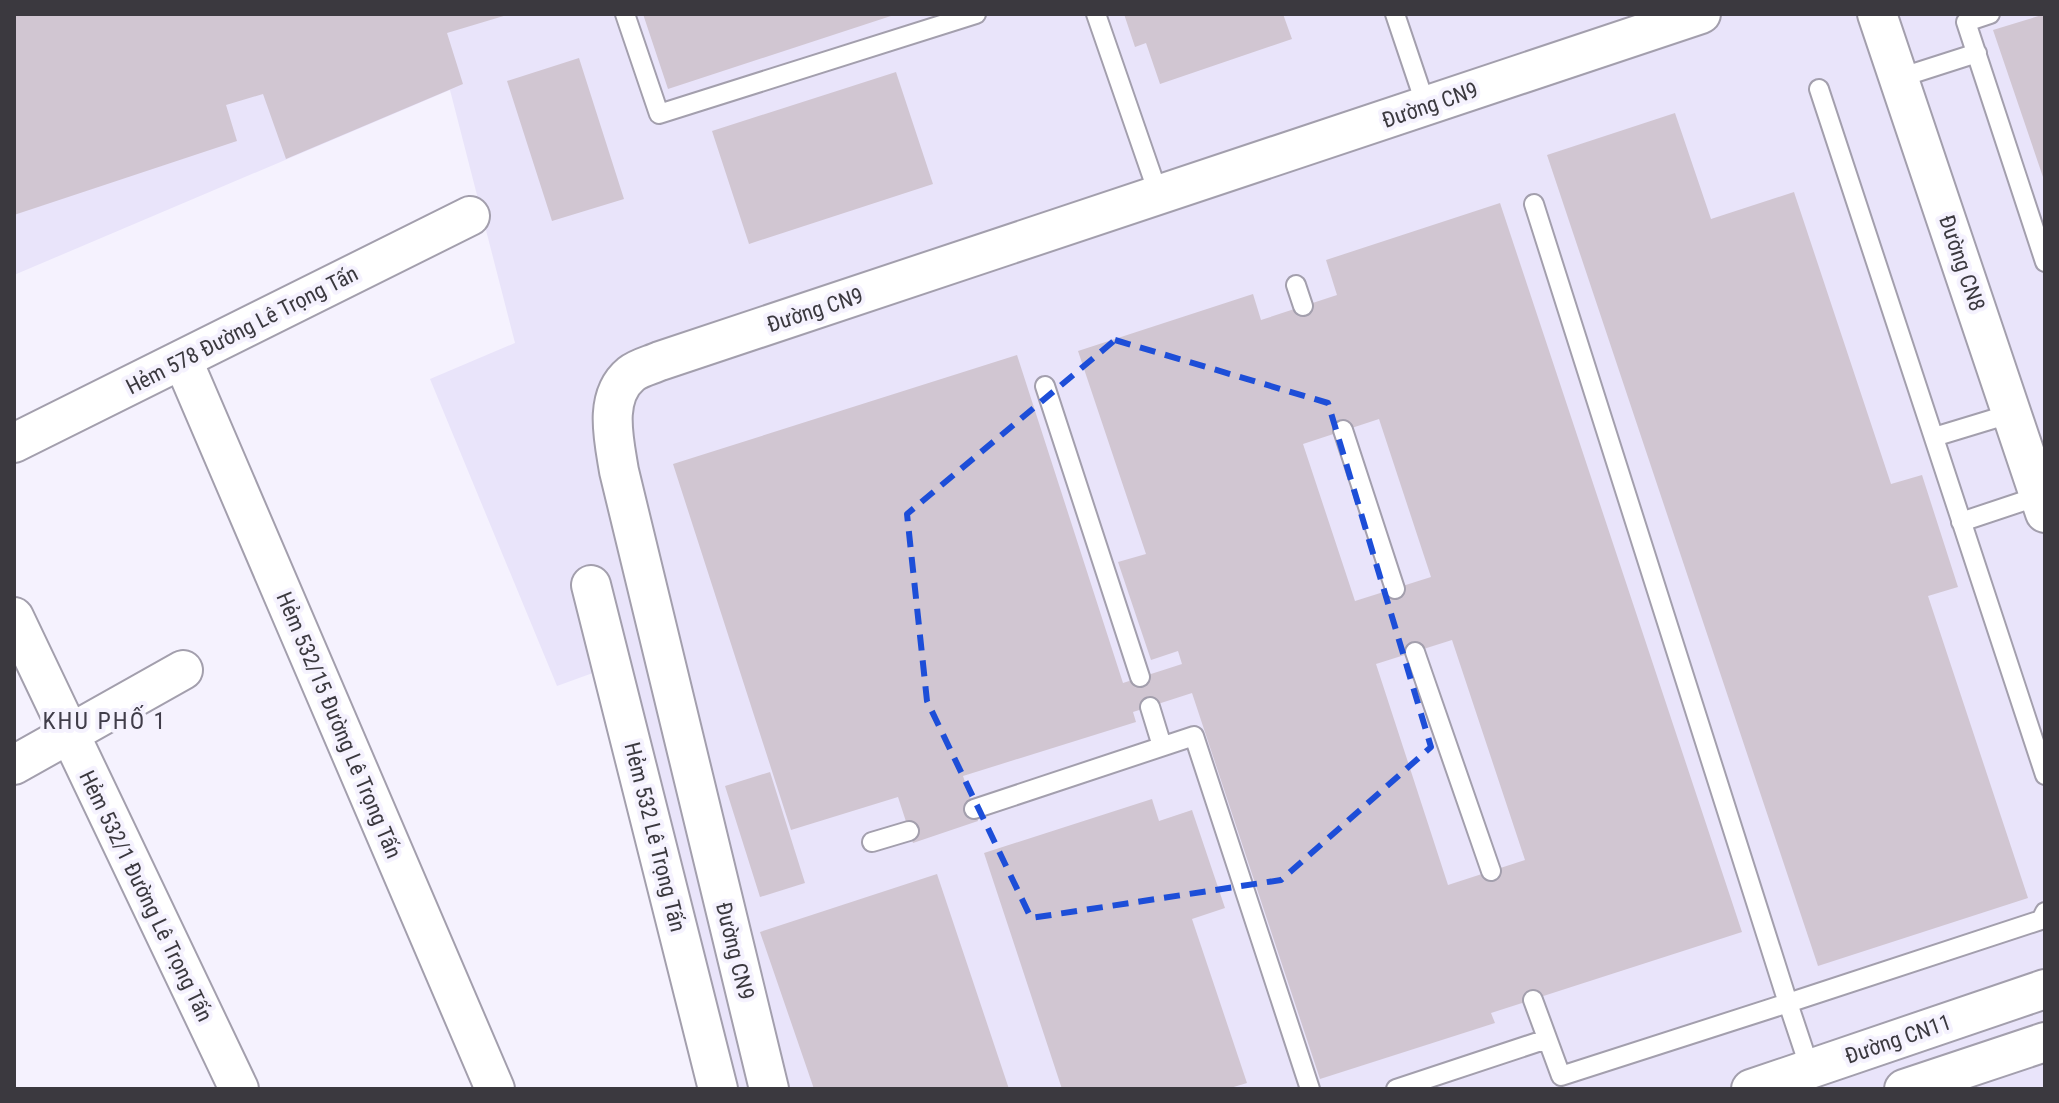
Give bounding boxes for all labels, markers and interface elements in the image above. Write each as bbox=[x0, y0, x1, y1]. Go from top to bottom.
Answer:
street label: Đường CN9 bbox=[1379, 77, 1481, 133]
street label: Đường CN8 bbox=[1934, 212, 1990, 314]
street label: Hẻm 578 Đường Lê Trọng Tấn bbox=[122, 261, 362, 399]
street label: Đường CN9 bbox=[764, 283, 866, 337]
street label: Hẻm 532/15 Đường Lê Trọng Tấn bbox=[271, 588, 407, 862]
district label: KHU PHỐ 1 bbox=[43, 705, 167, 735]
street label: Hẻm 532 Lê Trọng Tấn bbox=[619, 740, 691, 934]
street label: Hẻm 532/1 Đường Lê Trọng Tấn bbox=[74, 767, 218, 1025]
street label: Đường CN9 bbox=[711, 900, 759, 1002]
street label: Đường CN11 bbox=[1842, 1009, 1954, 1069]

